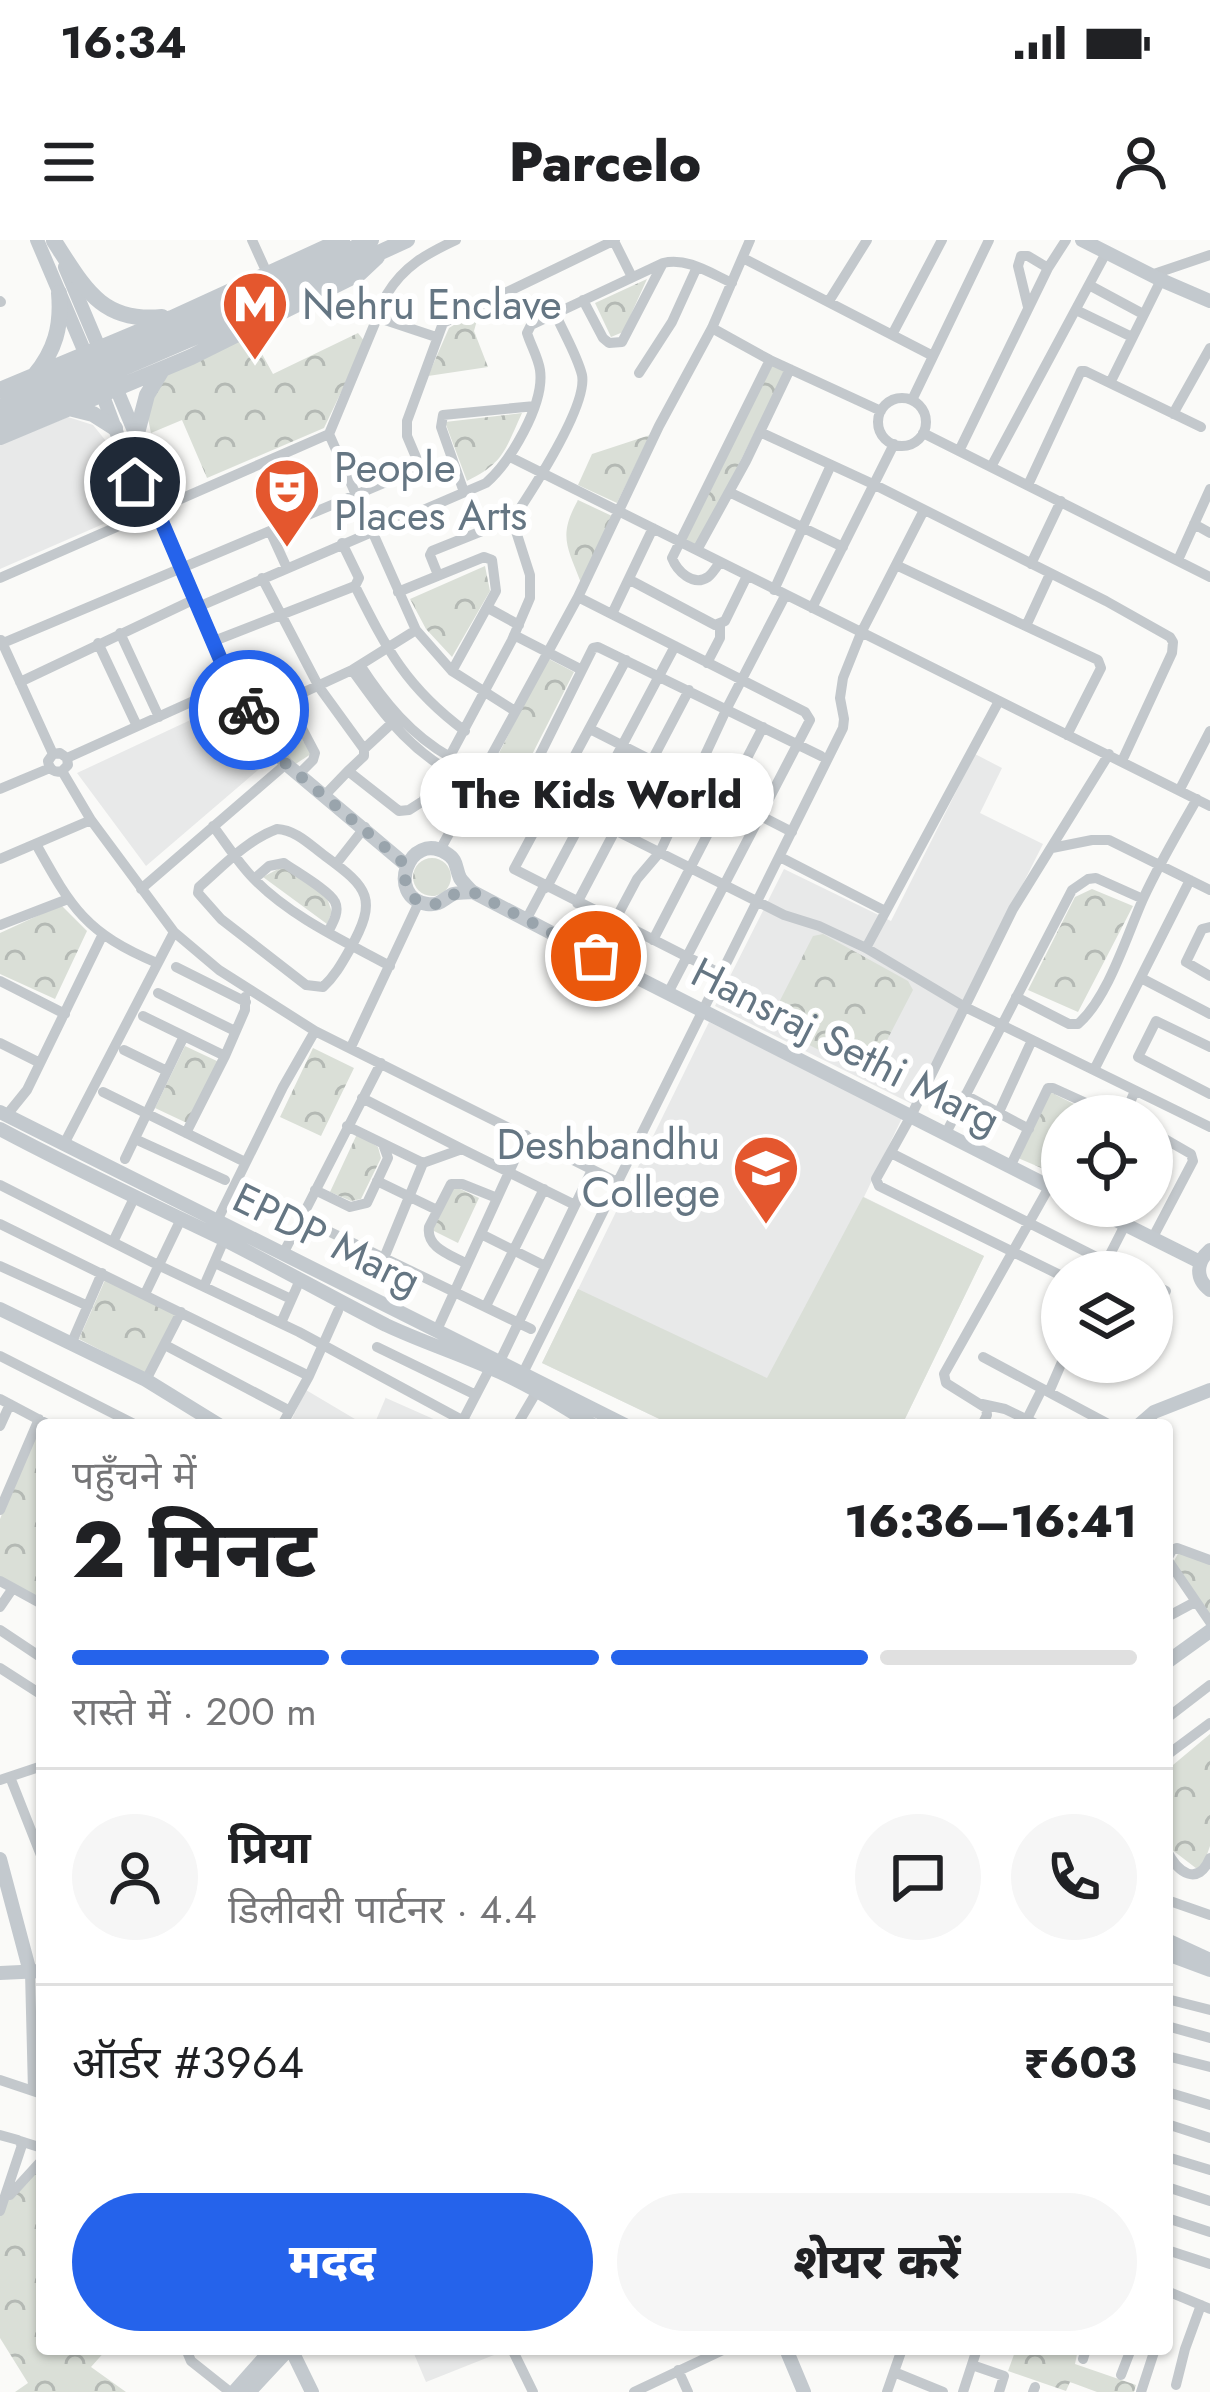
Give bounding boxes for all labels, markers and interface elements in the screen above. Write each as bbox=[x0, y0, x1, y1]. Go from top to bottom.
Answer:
text: 16:34 bbox=[60, 10, 187, 75]
text: Parcelo bbox=[509, 123, 701, 201]
icon: menu bbox=[36, 129, 102, 195]
icon: person bbox=[1108, 129, 1174, 195]
metro station icon: Nehru Enclave bbox=[220, 269, 290, 363]
place label: Nehru Enclave bbox=[302, 274, 562, 335]
pin bbox=[84, 431, 186, 533]
place label: People Places Arts bbox=[334, 437, 527, 546]
icon: home bbox=[102, 449, 168, 515]
theatre icon: People Places Arts bbox=[252, 456, 322, 550]
courier bbox=[189, 650, 309, 770]
icon: bike bbox=[216, 677, 282, 743]
callout: The Kids World bbox=[419, 752, 773, 836]
text: The Kids World bbox=[452, 766, 742, 823]
pin bbox=[545, 905, 647, 1007]
icon: bag bbox=[563, 923, 629, 989]
street label: Hansraj Sethi Marg bbox=[681, 942, 1011, 1150]
map controls bbox=[1041, 1095, 1173, 1383]
button: locate bbox=[1041, 1095, 1173, 1227]
place label: Deshbandhu College bbox=[497, 1114, 720, 1223]
school or university icon: Deshbandhu College bbox=[731, 1133, 801, 1227]
street label: EPDP Marg bbox=[223, 1167, 431, 1311]
button: layers bbox=[1041, 1251, 1173, 1383]
text: पहुँचने में bbox=[72, 1447, 196, 1504]
text: 16:36–16:41 bbox=[844, 1489, 1137, 1554]
text: 2 मिनट bbox=[72, 1494, 317, 1606]
text: रास्ते में · 200 m bbox=[72, 1683, 317, 1740]
button: person bbox=[72, 1814, 198, 1940]
button: chat bbox=[855, 1814, 981, 1940]
button: phone bbox=[1011, 1814, 1137, 1940]
text: प्रिया bbox=[228, 1815, 311, 1880]
text: डिलीवरी पार्टनर · 4.4 bbox=[228, 1881, 537, 1938]
text: ऑर्डर #3964 bbox=[72, 2030, 304, 2095]
text: ₹603 bbox=[1023, 2030, 1137, 2095]
button: मदद bbox=[72, 2193, 593, 2331]
button: शेयर करें bbox=[617, 2193, 1137, 2331]

